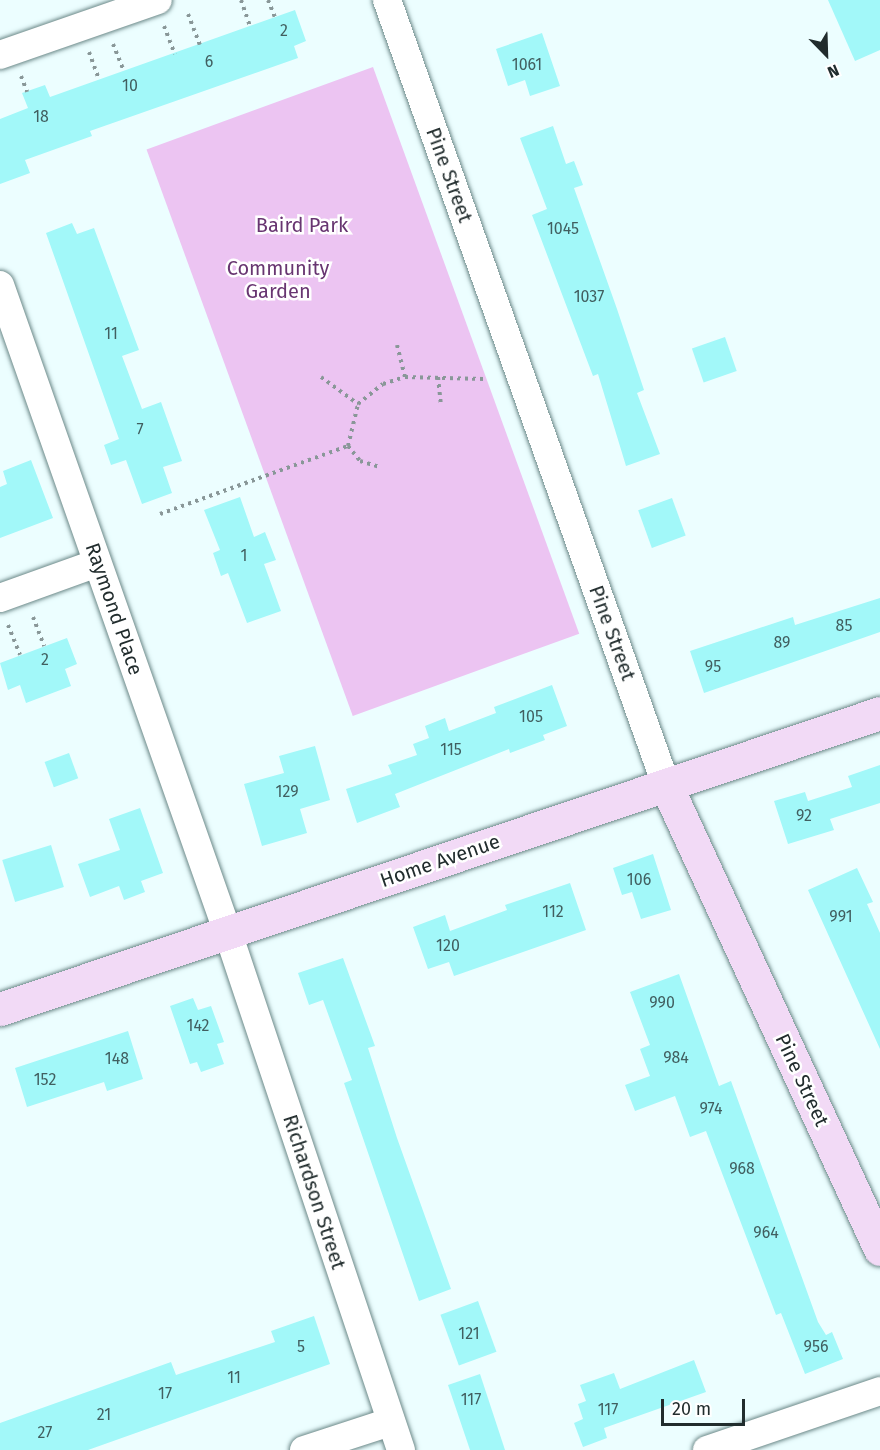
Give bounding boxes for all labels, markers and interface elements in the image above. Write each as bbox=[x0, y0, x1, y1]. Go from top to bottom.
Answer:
house number: 2 bbox=[280, 21, 288, 41]
north arrow bbox=[796, 24, 856, 84]
house number: 6 bbox=[205, 52, 213, 72]
house number: 1061 bbox=[512, 55, 542, 75]
text: N bbox=[825, 60, 842, 82]
house number: 10 bbox=[122, 76, 138, 96]
house number: 18 bbox=[33, 107, 49, 127]
street label: Pine Street bbox=[421, 124, 477, 226]
park label: Baird Park bbox=[256, 213, 348, 237]
house number: 1045 bbox=[547, 219, 579, 239]
park label: Community Garden bbox=[227, 257, 329, 304]
house number: 1037 bbox=[574, 287, 604, 307]
house number: 11 bbox=[104, 324, 118, 344]
house number: 7 bbox=[136, 420, 144, 440]
street label: Raymond Place bbox=[80, 540, 148, 678]
house number: 1 bbox=[241, 546, 247, 566]
street label: Pine Street bbox=[584, 582, 640, 684]
house number: 85 bbox=[836, 616, 852, 636]
house number: 89 bbox=[774, 633, 790, 653]
house number: 2 bbox=[41, 650, 49, 670]
house number: 95 bbox=[705, 657, 721, 677]
house number: 105 bbox=[519, 707, 543, 727]
house number: 115 bbox=[440, 740, 462, 760]
house number: 129 bbox=[275, 782, 299, 802]
house number: 92 bbox=[796, 806, 812, 826]
street label: Home Avenue bbox=[377, 829, 503, 893]
house number: 106 bbox=[627, 870, 651, 890]
house number: 112 bbox=[542, 902, 564, 922]
house number: 991 bbox=[829, 907, 853, 927]
house number: 120 bbox=[436, 936, 460, 956]
house number: 990 bbox=[649, 993, 675, 1013]
house number: 142 bbox=[186, 1016, 210, 1036]
street label: Pine Street bbox=[770, 1030, 834, 1130]
house number: 984 bbox=[663, 1048, 689, 1068]
house number: 148 bbox=[105, 1049, 129, 1069]
house number: 152 bbox=[34, 1070, 56, 1090]
house number: 974 bbox=[699, 1099, 723, 1119]
street label: Richardson Street bbox=[278, 1112, 350, 1272]
house number: 968 bbox=[729, 1159, 755, 1179]
house number: 964 bbox=[753, 1223, 779, 1243]
house number: 121 bbox=[458, 1324, 480, 1344]
house number: 5 bbox=[297, 1337, 305, 1357]
house number: 956 bbox=[804, 1337, 828, 1357]
house number: 11 bbox=[227, 1368, 241, 1388]
house number: 17 bbox=[158, 1384, 172, 1404]
scale bar bbox=[664, 1387, 748, 1425]
house number: 117 bbox=[461, 1390, 481, 1410]
text: 20 m bbox=[672, 1398, 711, 1420]
house number: 117 bbox=[598, 1400, 618, 1420]
house number: 21 bbox=[97, 1405, 111, 1425]
house number: 27 bbox=[38, 1423, 52, 1443]

